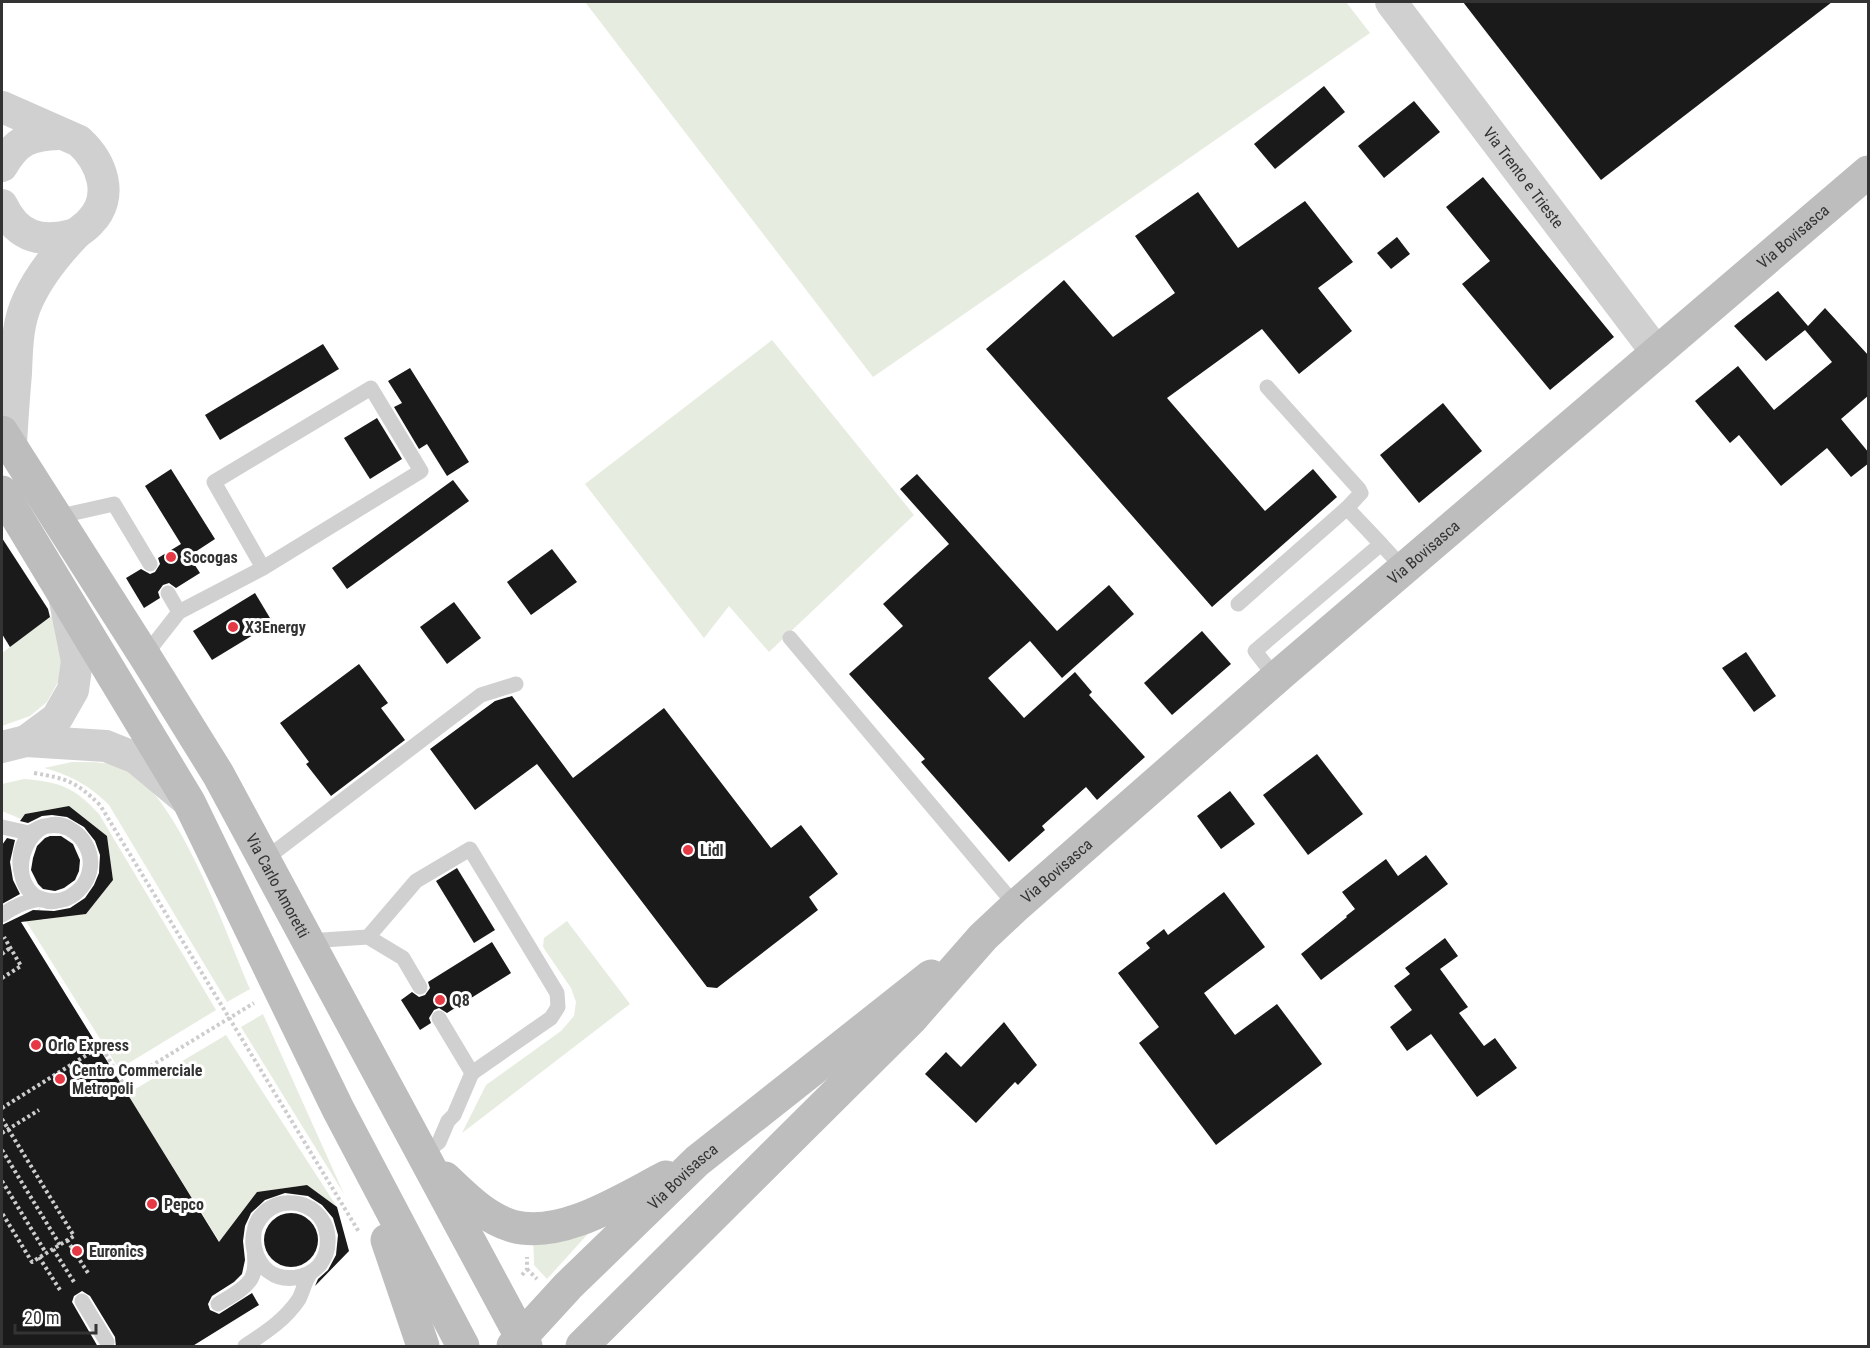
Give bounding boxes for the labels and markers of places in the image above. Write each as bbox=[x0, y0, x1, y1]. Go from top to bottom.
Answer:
place label: Socogas bbox=[183, 548, 238, 567]
marker: Socogas bbox=[164, 550, 178, 564]
place label: X3Energy bbox=[245, 618, 306, 637]
marker: X3Energy bbox=[226, 620, 240, 634]
place label: Lidl bbox=[700, 841, 724, 860]
marker: Lidl bbox=[681, 843, 695, 857]
place label: Q8 bbox=[452, 991, 470, 1010]
marker: Q8 bbox=[433, 993, 447, 1007]
place label: Orlo Express bbox=[48, 1036, 129, 1055]
marker: Orlo Express bbox=[29, 1038, 43, 1052]
place label: Centro Commerciale Metropoli bbox=[72, 1061, 203, 1098]
marker: Centro Commerciale Metropoli bbox=[53, 1072, 67, 1086]
place label: Pepco bbox=[164, 1195, 204, 1214]
marker: Pepco bbox=[145, 1197, 159, 1211]
place label: Euronics bbox=[89, 1242, 144, 1261]
marker: Euronics bbox=[70, 1244, 84, 1258]

